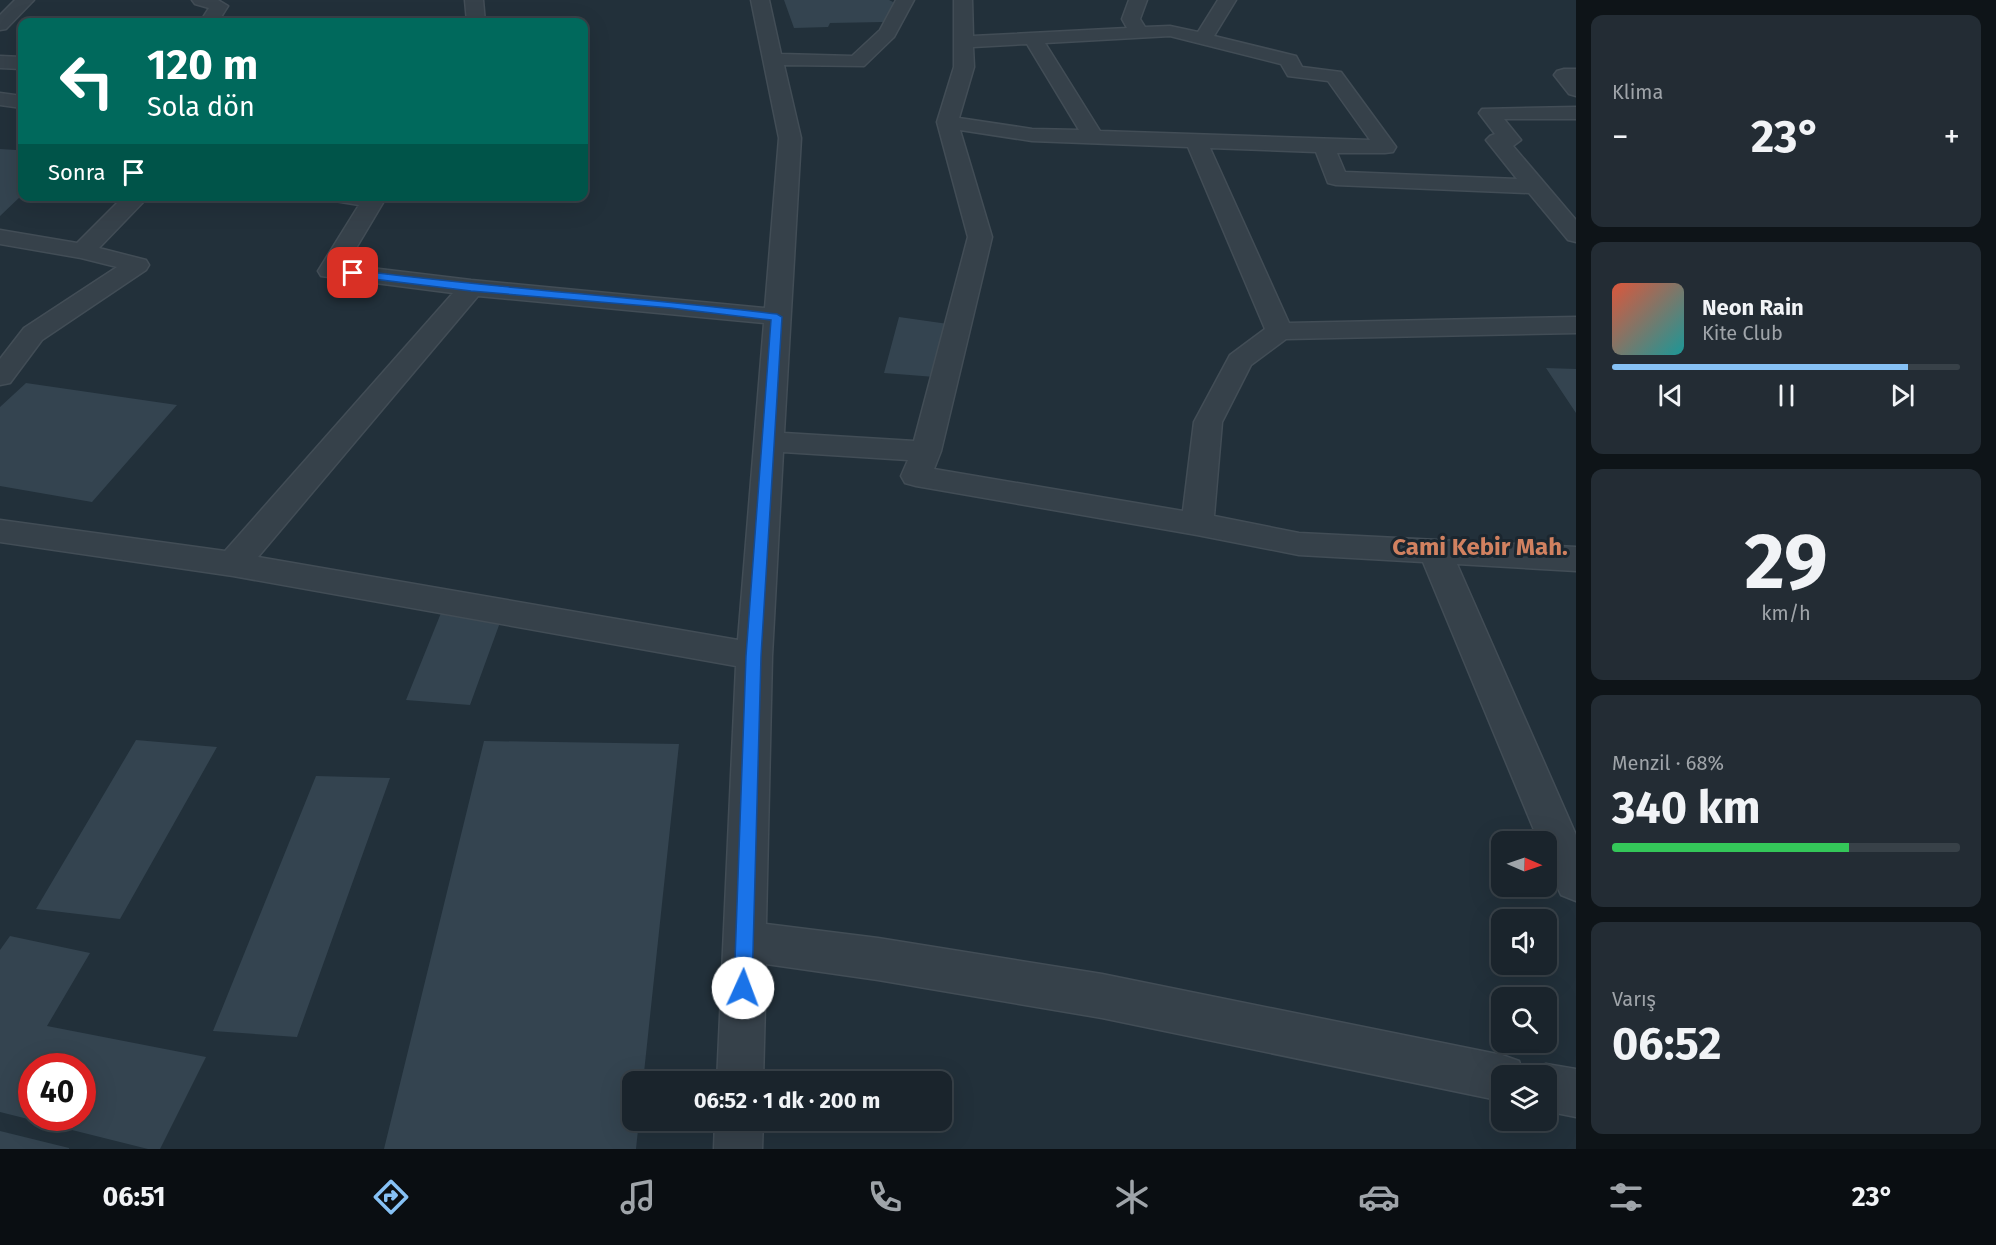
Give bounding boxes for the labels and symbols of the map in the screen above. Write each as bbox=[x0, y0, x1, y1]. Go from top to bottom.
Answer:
pin bbox=[327, 247, 378, 298]
district label: Cami Kebir Mah. bbox=[1392, 533, 1568, 561]
north arrow bbox=[1491, 831, 1557, 897]
position arrow bbox=[711, 956, 775, 1020]
speed limit sign: 40 bbox=[18, 1053, 96, 1131]

